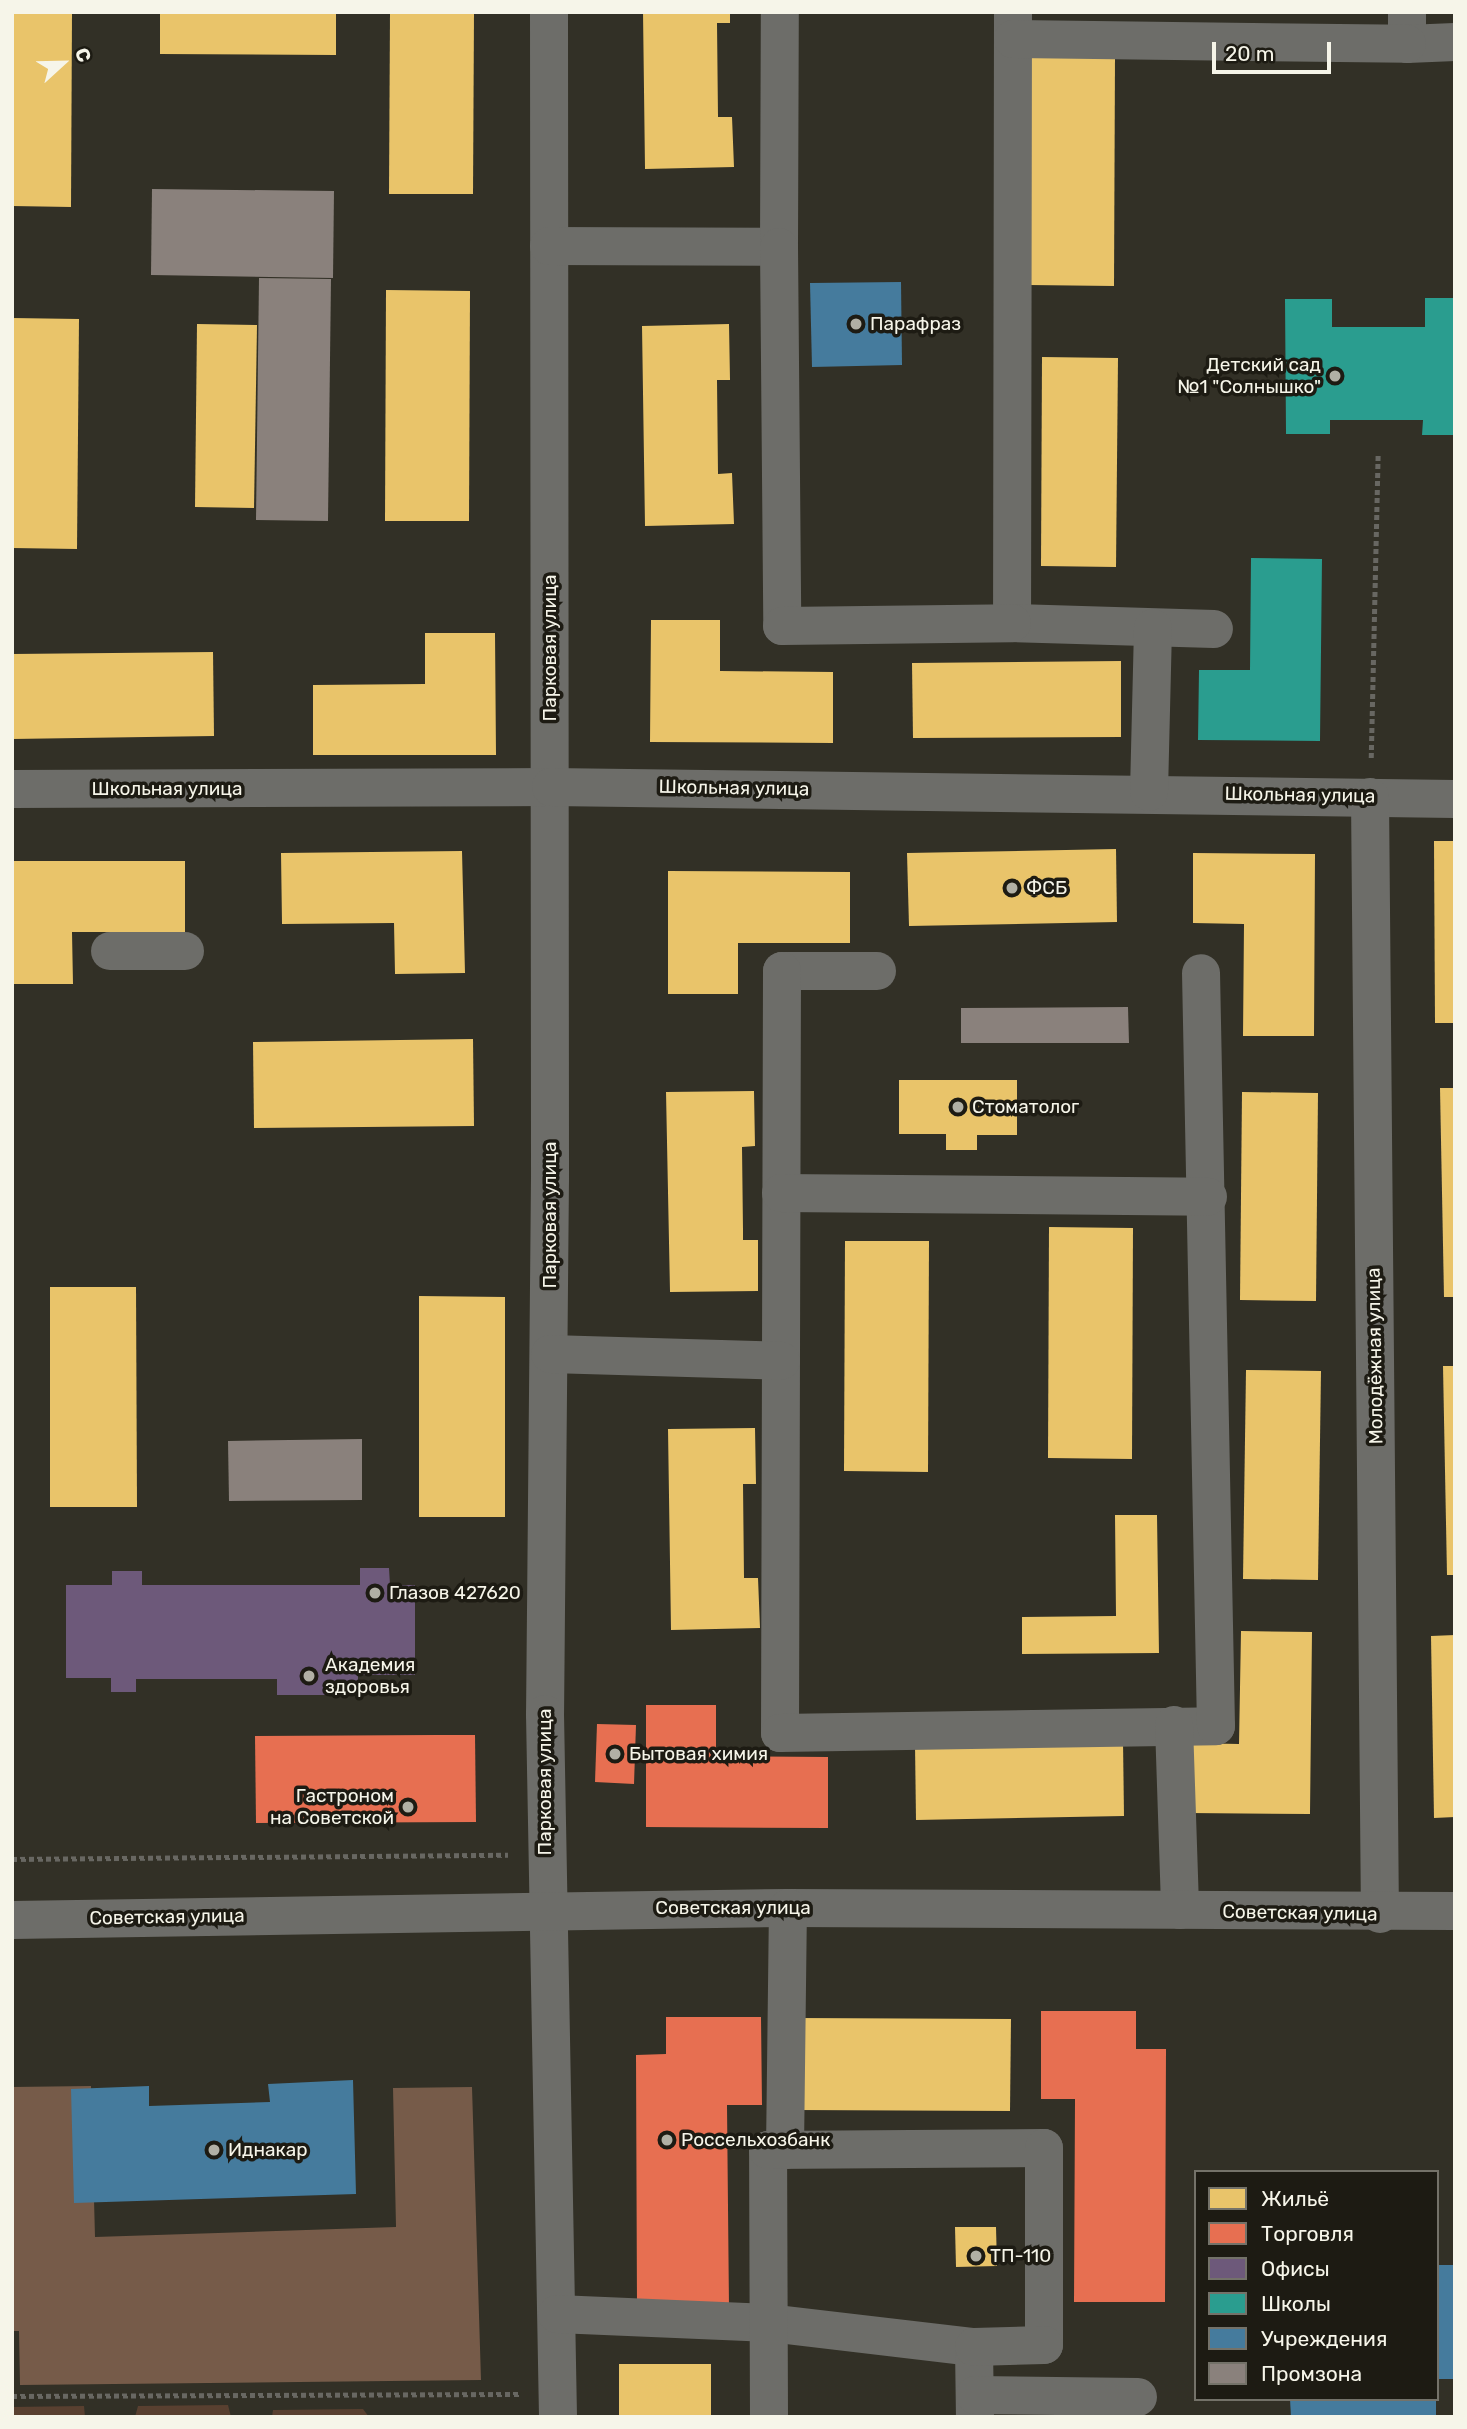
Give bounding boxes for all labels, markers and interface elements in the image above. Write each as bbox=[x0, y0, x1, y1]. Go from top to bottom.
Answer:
north arrow bbox=[28, 28, 98, 98]
scale bar bbox=[1215, 28, 1334, 72]
text: 20 m bbox=[1225, 41, 1274, 66]
text: С bbox=[70, 44, 96, 65]
place label: Парафраз bbox=[870, 313, 961, 335]
marker: Парафраз bbox=[848, 316, 864, 332]
place label: Детский сад №1 "Солнышко" bbox=[1178, 354, 1321, 398]
marker: Детский сад №1 "Солнышко" bbox=[1327, 368, 1343, 384]
street label: Парковая улица bbox=[539, 575, 561, 721]
street label: Школьная улица bbox=[658, 775, 810, 801]
street label: Школьная улица bbox=[92, 778, 242, 800]
street label: Школьная улица bbox=[1224, 782, 1376, 808]
place label: ФСБ bbox=[1026, 877, 1067, 899]
marker: ФСБ bbox=[1004, 880, 1020, 896]
place label: Стоматолог bbox=[972, 1096, 1079, 1118]
marker: Стоматолог bbox=[950, 1099, 966, 1115]
street label: Парковая улица bbox=[539, 1142, 561, 1288]
street label: Молодёжная улица bbox=[1362, 1267, 1388, 1445]
place label: Глазов 427620 bbox=[389, 1582, 521, 1604]
marker: Глазов 427620 bbox=[367, 1585, 383, 1601]
place label: Академия здоровья bbox=[325, 1654, 415, 1698]
marker: Академия здоровья bbox=[299, 1666, 319, 1686]
street label: Парковая улица bbox=[534, 1709, 556, 1855]
place label: Бытовая химия bbox=[629, 1743, 768, 1765]
marker: Бытовая химия bbox=[607, 1746, 623, 1762]
place label: Гастроном на Советской bbox=[270, 1785, 394, 1829]
marker: Гастроном на Советской bbox=[400, 1799, 416, 1815]
street label: Советская улица bbox=[655, 1897, 811, 1919]
street label: Советская улица bbox=[1222, 1900, 1378, 1926]
street label: Советская улица bbox=[89, 1904, 245, 1930]
place label: Россельхозбанк bbox=[681, 2129, 830, 2151]
marker: Россельхозбанк bbox=[659, 2132, 675, 2148]
place label: Иднакар bbox=[228, 2139, 308, 2161]
marker: Иднакар bbox=[206, 2142, 222, 2158]
legend bbox=[1194, 2170, 1439, 2401]
text: Жильё bbox=[1261, 2186, 1329, 2211]
text: Торговля bbox=[1261, 2221, 1354, 2246]
place label: ТП-110 bbox=[990, 2245, 1051, 2267]
marker: ТП-110 bbox=[968, 2248, 984, 2264]
text: Офисы bbox=[1261, 2256, 1330, 2281]
text: Школы bbox=[1261, 2291, 1331, 2316]
text: Учреждения bbox=[1261, 2326, 1387, 2351]
text: Промзона bbox=[1261, 2361, 1362, 2386]

